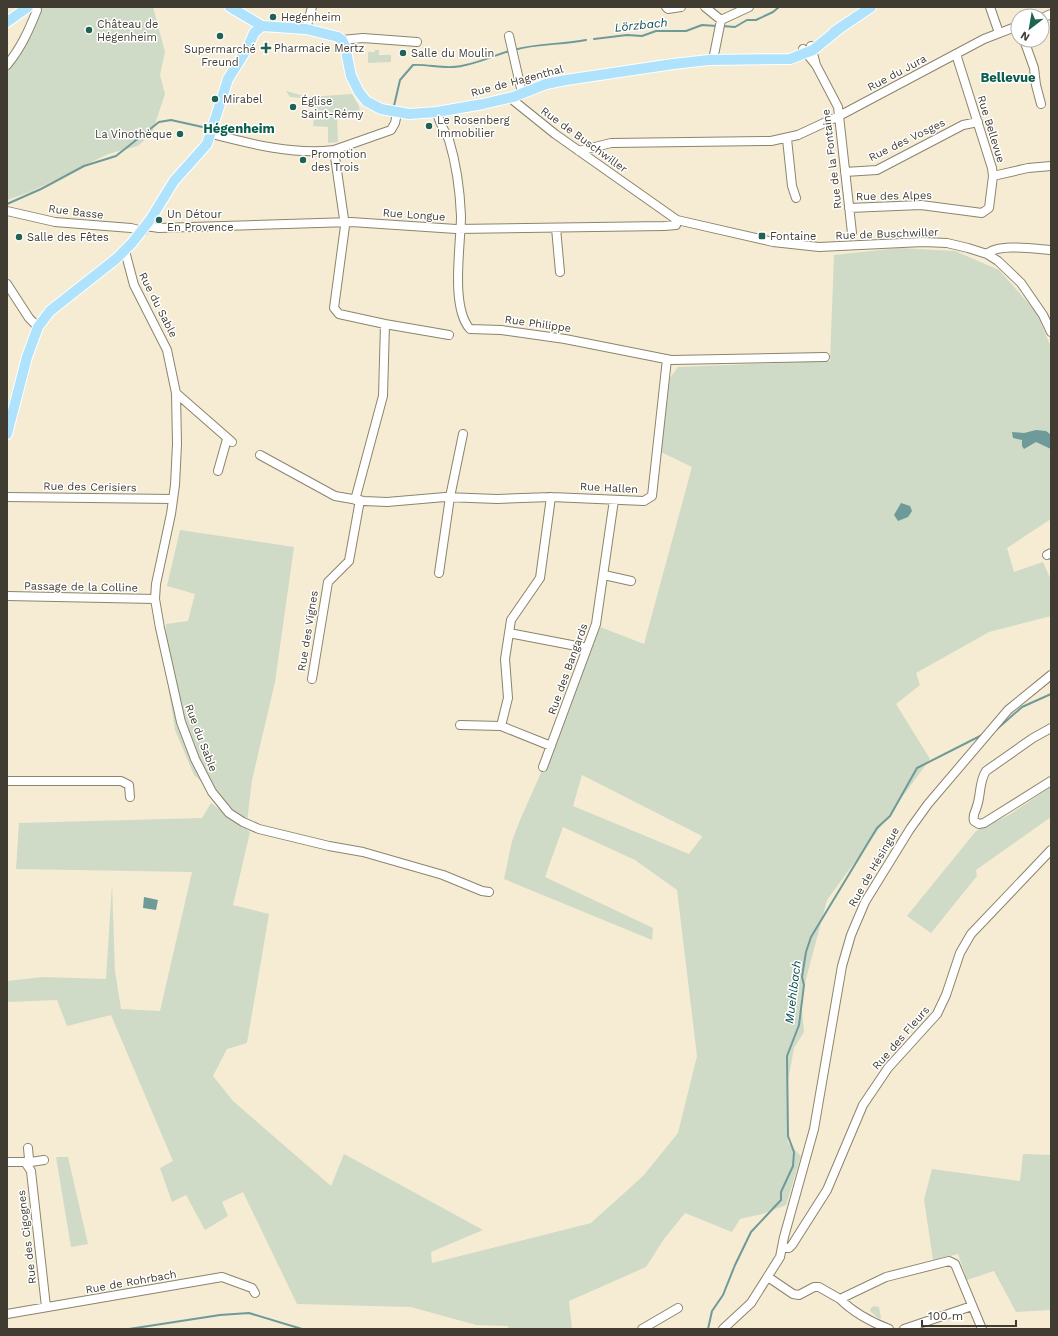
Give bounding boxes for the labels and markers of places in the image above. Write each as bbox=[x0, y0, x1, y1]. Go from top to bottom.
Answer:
place label: Hegenheim bbox=[281, 11, 341, 24]
marker: Hegenheim bbox=[268, 12, 278, 22]
place label: Château de Hégenheim bbox=[97, 18, 158, 44]
marker: Château de Hégenheim bbox=[84, 25, 94, 35]
marker: Supermarché Freund bbox=[215, 31, 225, 41]
place label: Pharmacie Mertz bbox=[274, 42, 365, 55]
place label: Supermarché Freund bbox=[184, 43, 256, 69]
marker: Pharmacie Mertz bbox=[261, 43, 271, 53]
place label: Salle du Moulin bbox=[411, 47, 494, 60]
marker: Salle du Moulin bbox=[398, 48, 408, 58]
place label: Mirabel bbox=[223, 93, 263, 106]
marker: Mirabel bbox=[210, 94, 220, 104]
place label: Église Saint-Rémy bbox=[301, 94, 364, 121]
marker: Église Saint-Rémy bbox=[288, 102, 298, 112]
place label: Le Rosenberg Immobilier bbox=[437, 114, 510, 140]
marker: Le Rosenberg Immobilier bbox=[424, 121, 434, 131]
place label: La Vinothèque bbox=[95, 128, 172, 141]
marker: La Vinothèque bbox=[175, 129, 185, 139]
place label: Promotion des Trois bbox=[311, 148, 367, 174]
marker: Promotion des Trois bbox=[298, 155, 308, 165]
place label: Un Détour En Provence bbox=[167, 208, 234, 234]
marker: Un Détour En Provence bbox=[154, 215, 164, 225]
place label: Fontaine bbox=[770, 230, 816, 243]
place label: Salle des Fêtes bbox=[27, 231, 109, 244]
marker: Fontaine bbox=[757, 231, 767, 241]
marker: Salle des Fêtes bbox=[14, 232, 24, 242]

